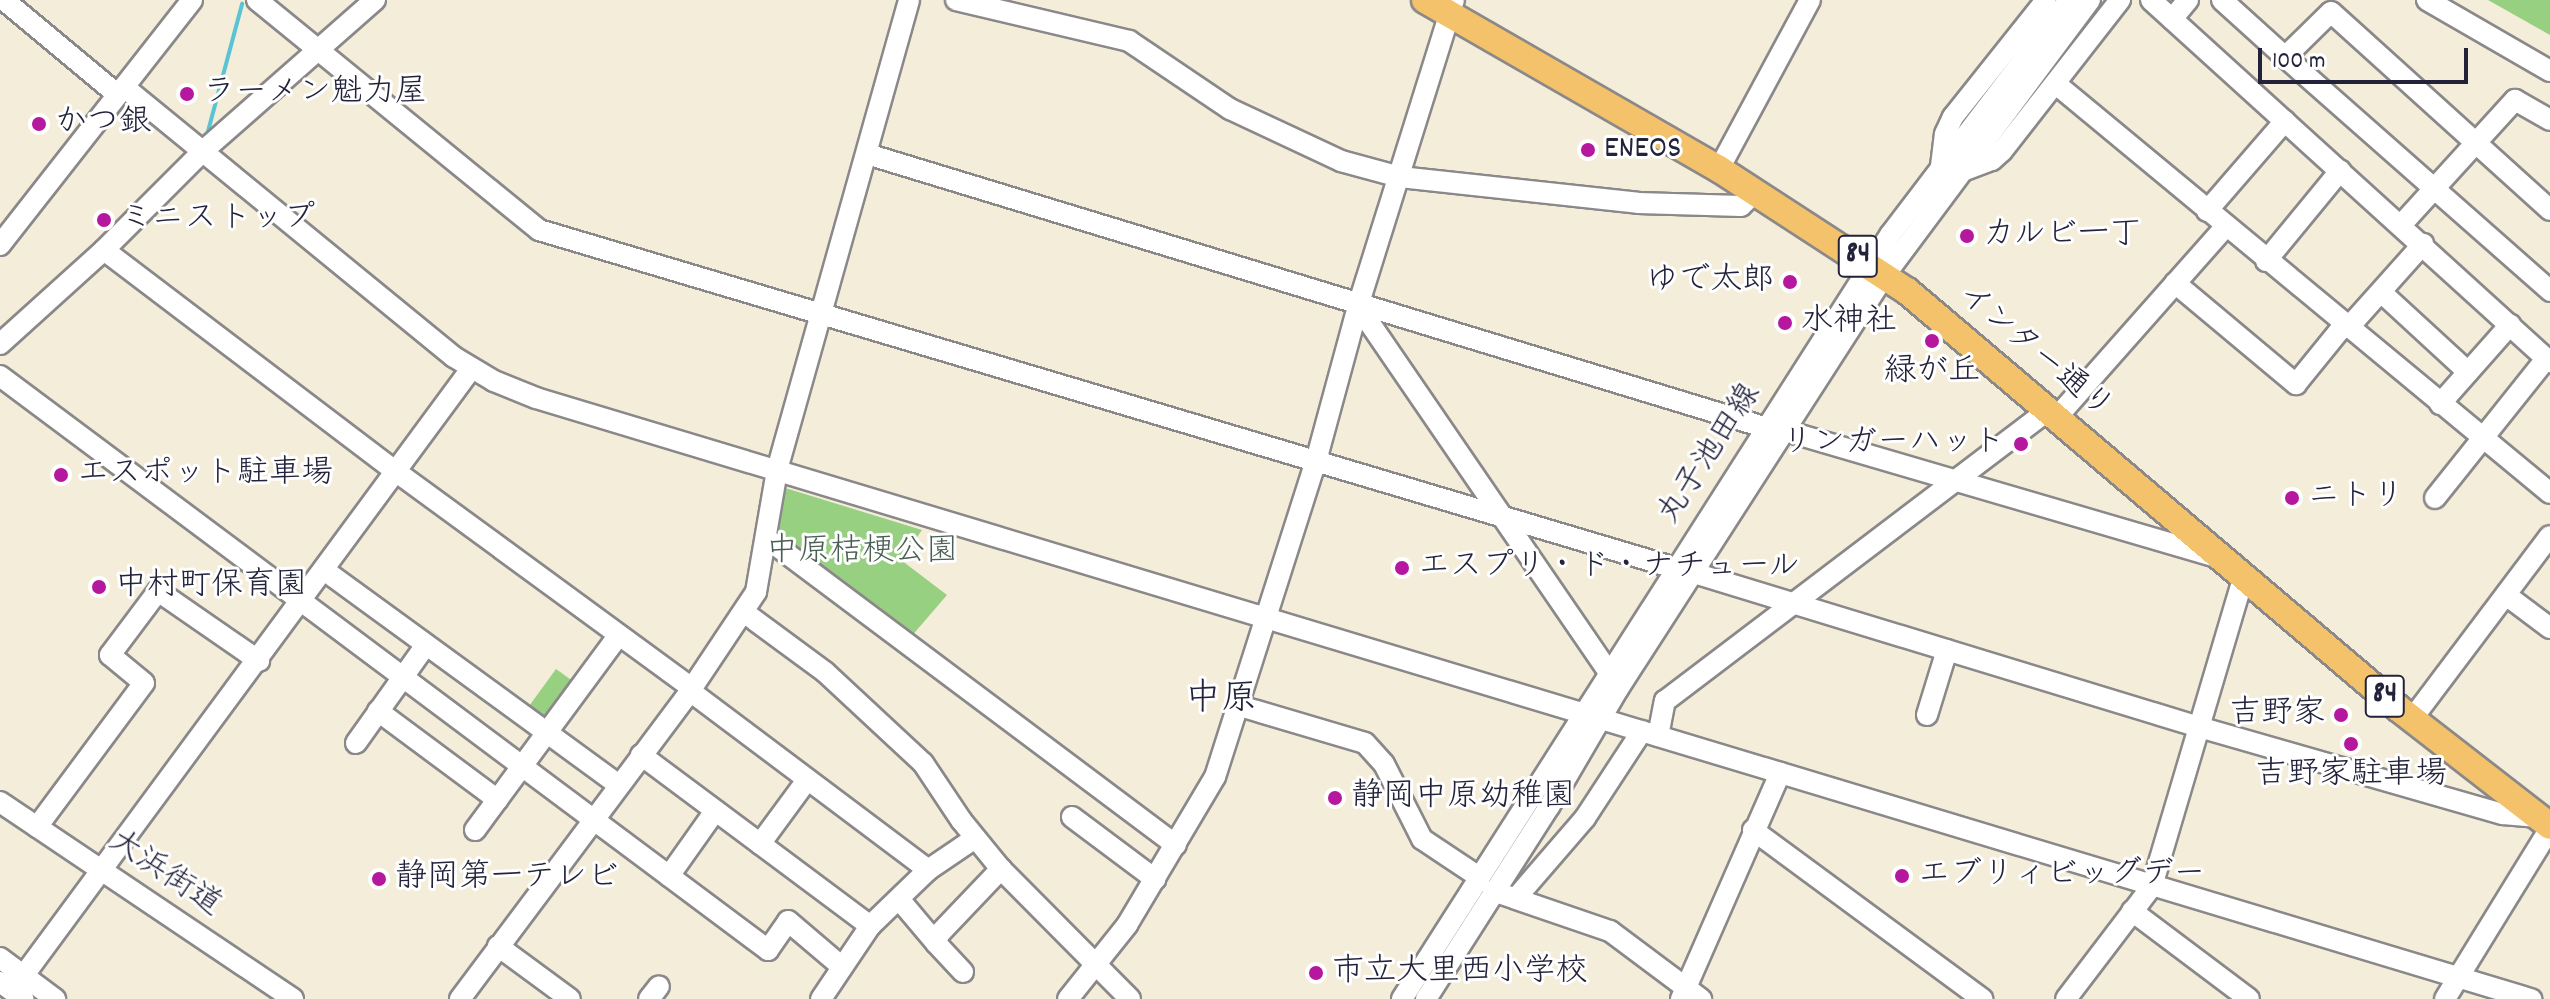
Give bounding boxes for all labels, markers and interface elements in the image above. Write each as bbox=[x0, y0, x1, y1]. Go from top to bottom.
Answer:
scale bar bbox=[2262, 32, 2472, 82]
text: 100 m bbox=[2272, 45, 2325, 79]
place label: ラーメン魁力屋 bbox=[203, 75, 427, 113]
marker: ラーメン魁力屋 bbox=[178, 85, 196, 103]
place label: かつ銀 bbox=[55, 105, 151, 143]
marker: かつ銀 bbox=[30, 115, 48, 133]
place label: ENEOS bbox=[1604, 131, 1681, 169]
marker: ENEOS bbox=[1579, 141, 1597, 159]
place label: ミニストップ bbox=[120, 201, 312, 239]
marker: ミニストップ bbox=[95, 211, 113, 229]
place label: カルビ一丁 bbox=[1983, 217, 2143, 255]
marker: カルビ一丁 bbox=[1958, 227, 1976, 245]
road number: 84 bbox=[1836, 230, 1880, 282]
place label: ゆで太郎 bbox=[1646, 263, 1774, 301]
marker: ゆで太郎 bbox=[1781, 273, 1799, 291]
street label: インター通り bbox=[1948, 277, 2120, 429]
place label: 水神社 bbox=[1801, 304, 1897, 342]
marker: 水神社 bbox=[1776, 314, 1794, 332]
marker: 緑が丘 bbox=[1923, 332, 1941, 350]
place label: 緑が丘 bbox=[1884, 354, 1980, 392]
street label: 丸子池田線 bbox=[1651, 377, 1771, 533]
place label: リンガーハット bbox=[1781, 425, 2005, 463]
marker: リンガーハット bbox=[2012, 435, 2030, 453]
place label: エスポット駐車場 bbox=[77, 456, 333, 494]
marker: エスポット駐車場 bbox=[52, 466, 70, 484]
place label: ニトリ bbox=[2308, 479, 2404, 517]
marker: ニトリ bbox=[2283, 489, 2301, 507]
park label: 中原桔梗公園 bbox=[766, 534, 958, 572]
place label: エスプリ・ド・ナチュール bbox=[1418, 549, 1802, 587]
marker: エスプリ・ド・ナチュール bbox=[1393, 559, 1411, 577]
place label: 中村町保育園 bbox=[115, 568, 307, 606]
marker: 中村町保育園 bbox=[90, 578, 108, 596]
road number: 84 bbox=[2363, 670, 2407, 722]
district label: 中原 bbox=[1185, 680, 1257, 724]
place label: 吉野家 bbox=[2229, 696, 2325, 734]
marker: 吉野家 bbox=[2332, 706, 2350, 724]
marker: 吉野家駐車場 bbox=[2342, 735, 2360, 753]
place label: 吉野家駐車場 bbox=[2255, 757, 2447, 795]
place label: 静岡中原幼稚園 bbox=[1351, 779, 1575, 817]
marker: 静岡中原幼稚園 bbox=[1326, 789, 1344, 807]
street label: 大浜街道 bbox=[100, 823, 228, 927]
place label: エブリィビッグデー bbox=[1918, 857, 2205, 895]
place label: 静岡第一テレビ bbox=[395, 860, 619, 898]
marker: エブリィビッグデー bbox=[1893, 867, 1911, 885]
marker: 静岡第一テレビ bbox=[370, 870, 388, 888]
place label: 市立大里西小学校 bbox=[1332, 954, 1588, 992]
marker: 市立大里西小学校 bbox=[1307, 964, 1325, 982]

